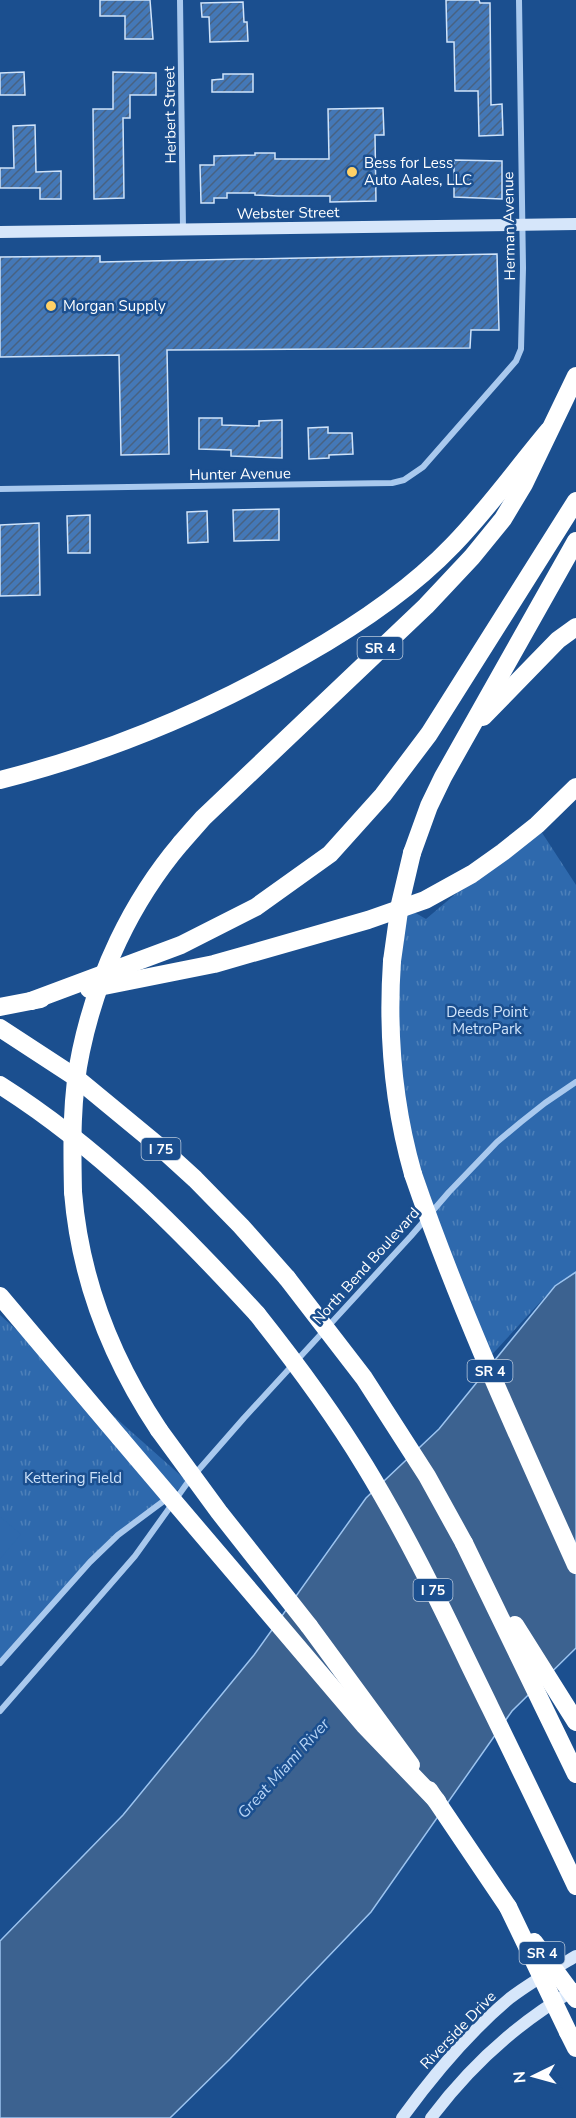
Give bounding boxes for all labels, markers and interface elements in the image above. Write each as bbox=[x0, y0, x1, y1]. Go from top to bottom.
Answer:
street label: Herbert Street bbox=[159, 65, 181, 164]
place label: Bess for Less Auto Aales, LLC bbox=[364, 153, 472, 190]
marker: Bess for Less Auto Aales, LLC bbox=[345, 165, 359, 179]
street label: Herman Avenue bbox=[498, 171, 520, 281]
street label: Webster Street bbox=[236, 202, 340, 224]
place label: Morgan Supply bbox=[63, 296, 166, 316]
marker: Morgan Supply bbox=[44, 299, 58, 313]
street label: Hunter Avenue bbox=[189, 463, 291, 485]
road number: SR 4 bbox=[358, 637, 403, 659]
park label: Deeds Point MetroPark bbox=[446, 1002, 529, 1039]
road number: I 75 bbox=[142, 1138, 180, 1160]
street label: North Bend Boulevard bbox=[308, 1203, 424, 1329]
road number: SR 4 bbox=[468, 1360, 512, 1382]
park label: Kettering Field bbox=[24, 1468, 122, 1488]
road number: I 75 bbox=[414, 1579, 452, 1601]
water label: Great Miami River bbox=[233, 1713, 336, 1824]
road number: SR 4 bbox=[520, 1942, 564, 1964]
street label: Riverside Drive bbox=[416, 1987, 500, 2073]
north arrow bbox=[504, 2046, 564, 2106]
text: N bbox=[509, 2070, 532, 2084]

